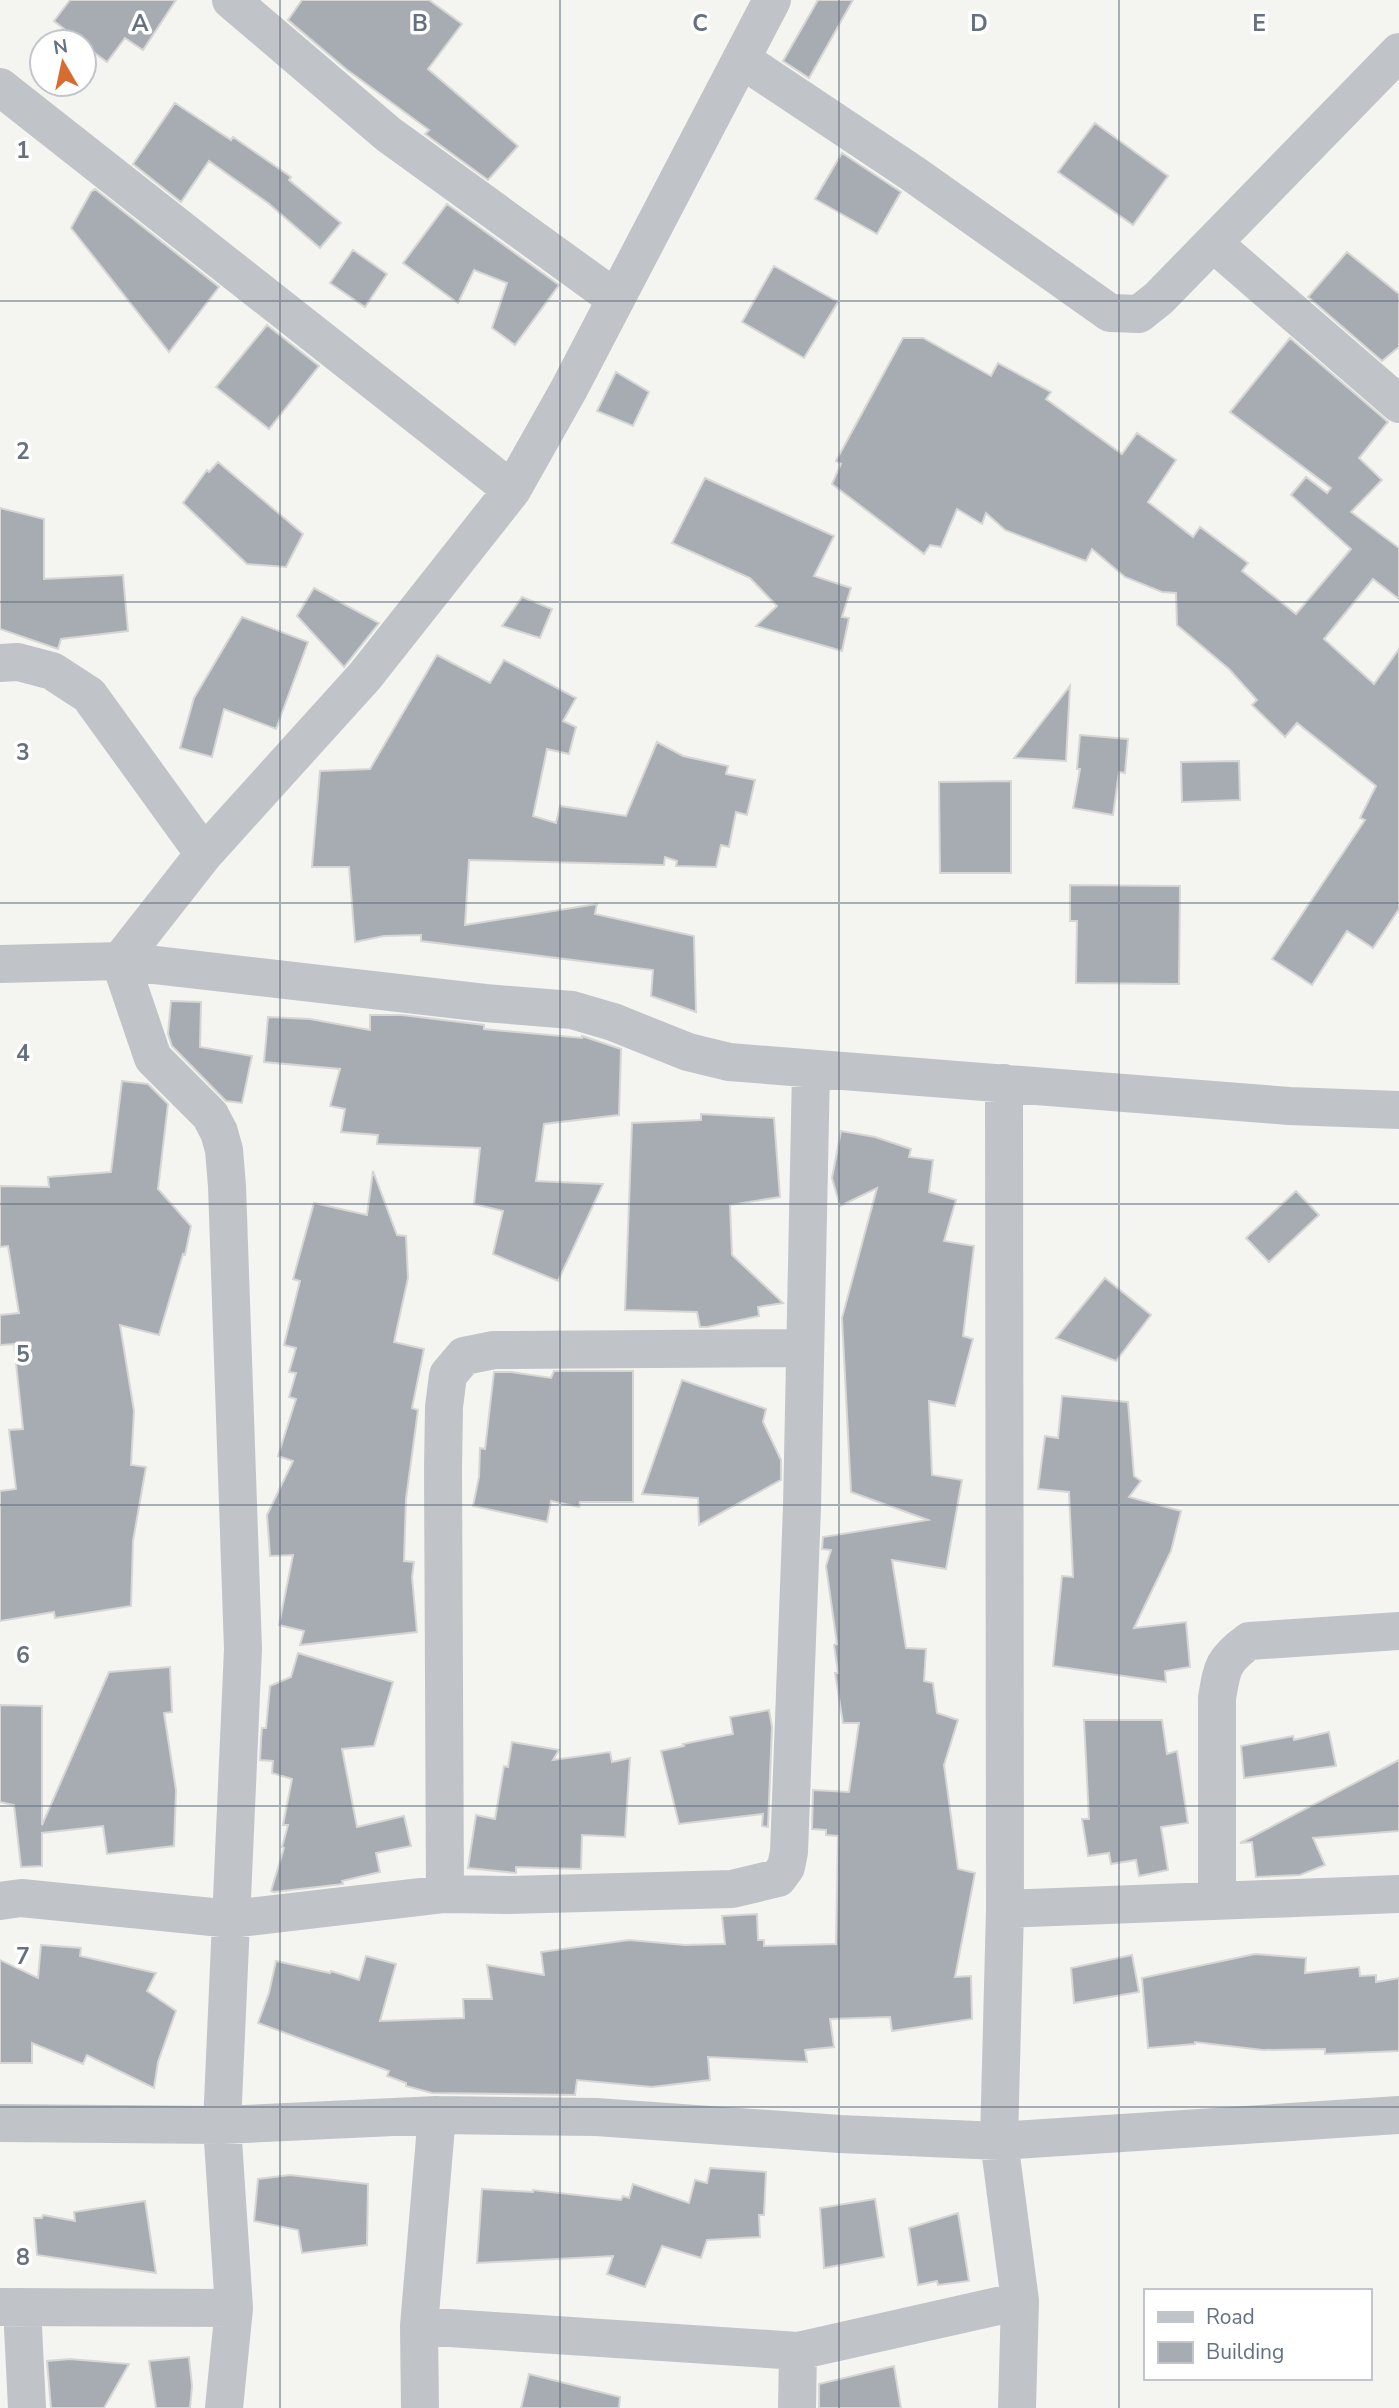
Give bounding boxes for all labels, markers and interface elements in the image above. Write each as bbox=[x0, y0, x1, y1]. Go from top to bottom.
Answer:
text: A bbox=[131, 8, 149, 39]
text: B bbox=[412, 8, 428, 39]
text: C bbox=[692, 8, 708, 39]
text: D bbox=[970, 8, 988, 39]
text: E bbox=[1252, 8, 1266, 39]
north arrow bbox=[28, 28, 98, 98]
text: N bbox=[51, 33, 70, 61]
text: 1 bbox=[16, 135, 30, 166]
text: 2 bbox=[16, 436, 30, 467]
text: 3 bbox=[16, 737, 30, 768]
text: 4 bbox=[16, 1038, 30, 1069]
text: 5 bbox=[16, 1339, 30, 1370]
text: 6 bbox=[16, 1640, 30, 1671]
text: 7 bbox=[16, 1941, 30, 1972]
text: 8 bbox=[16, 2242, 30, 2273]
legend bbox=[1144, 2289, 1371, 2380]
text: Road bbox=[1206, 2303, 1255, 2331]
text: Building bbox=[1206, 2338, 1284, 2366]

